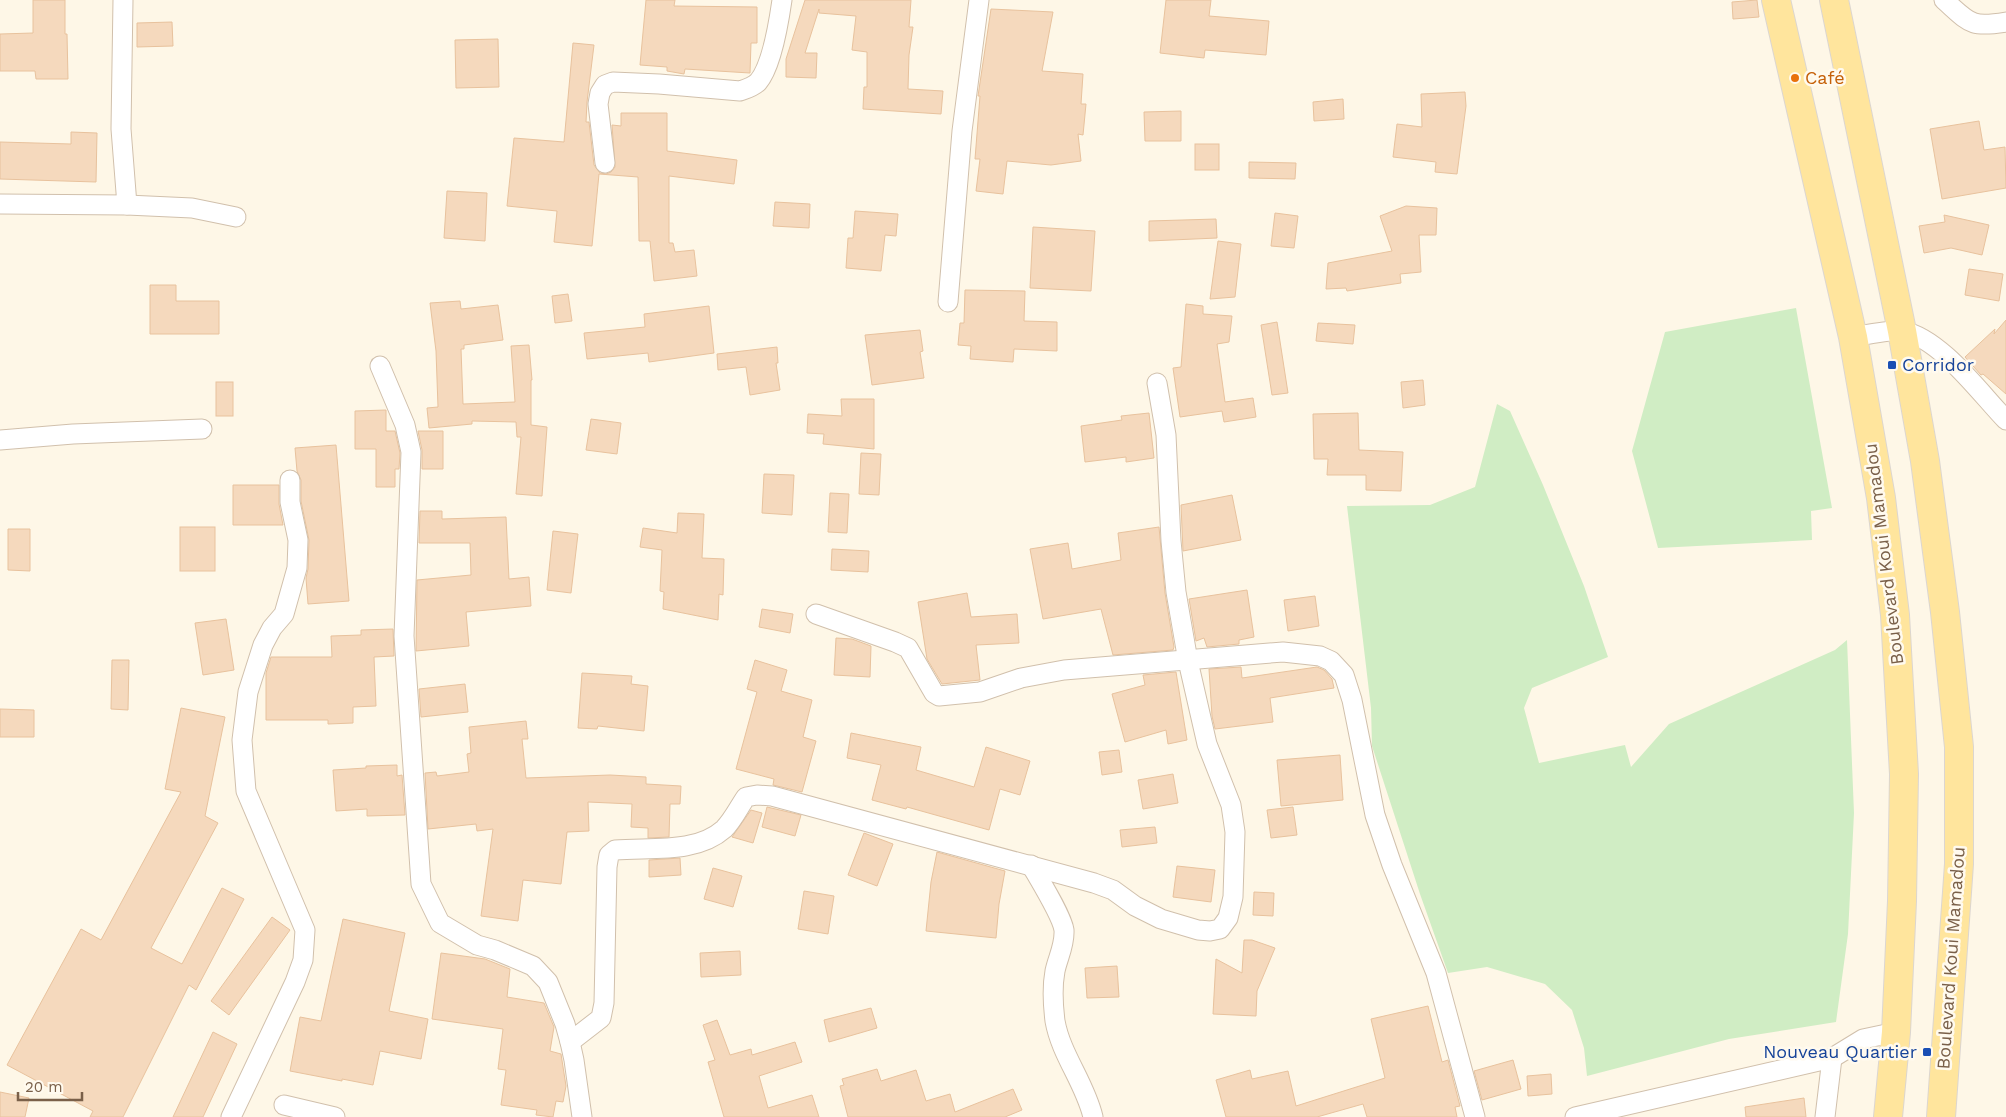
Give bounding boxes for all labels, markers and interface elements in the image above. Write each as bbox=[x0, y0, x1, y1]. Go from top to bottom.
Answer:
place label: Café bbox=[1805, 67, 1845, 88]
marker: Café bbox=[1789, 72, 1801, 84]
place label: Corridor bbox=[1902, 354, 1974, 375]
marker: Corridor bbox=[1886, 359, 1898, 371]
street label: Boulevard Koui Mamadou bbox=[1859, 442, 1908, 666]
street label: Boulevard Koui Mamadou bbox=[1932, 846, 1969, 1070]
place label: Nouveau Quartier bbox=[1763, 1041, 1917, 1062]
marker: Nouveau Quartier bbox=[1921, 1046, 1933, 1058]
scale bar bbox=[18, 1070, 81, 1102]
text: 20 m bbox=[25, 1078, 63, 1096]

